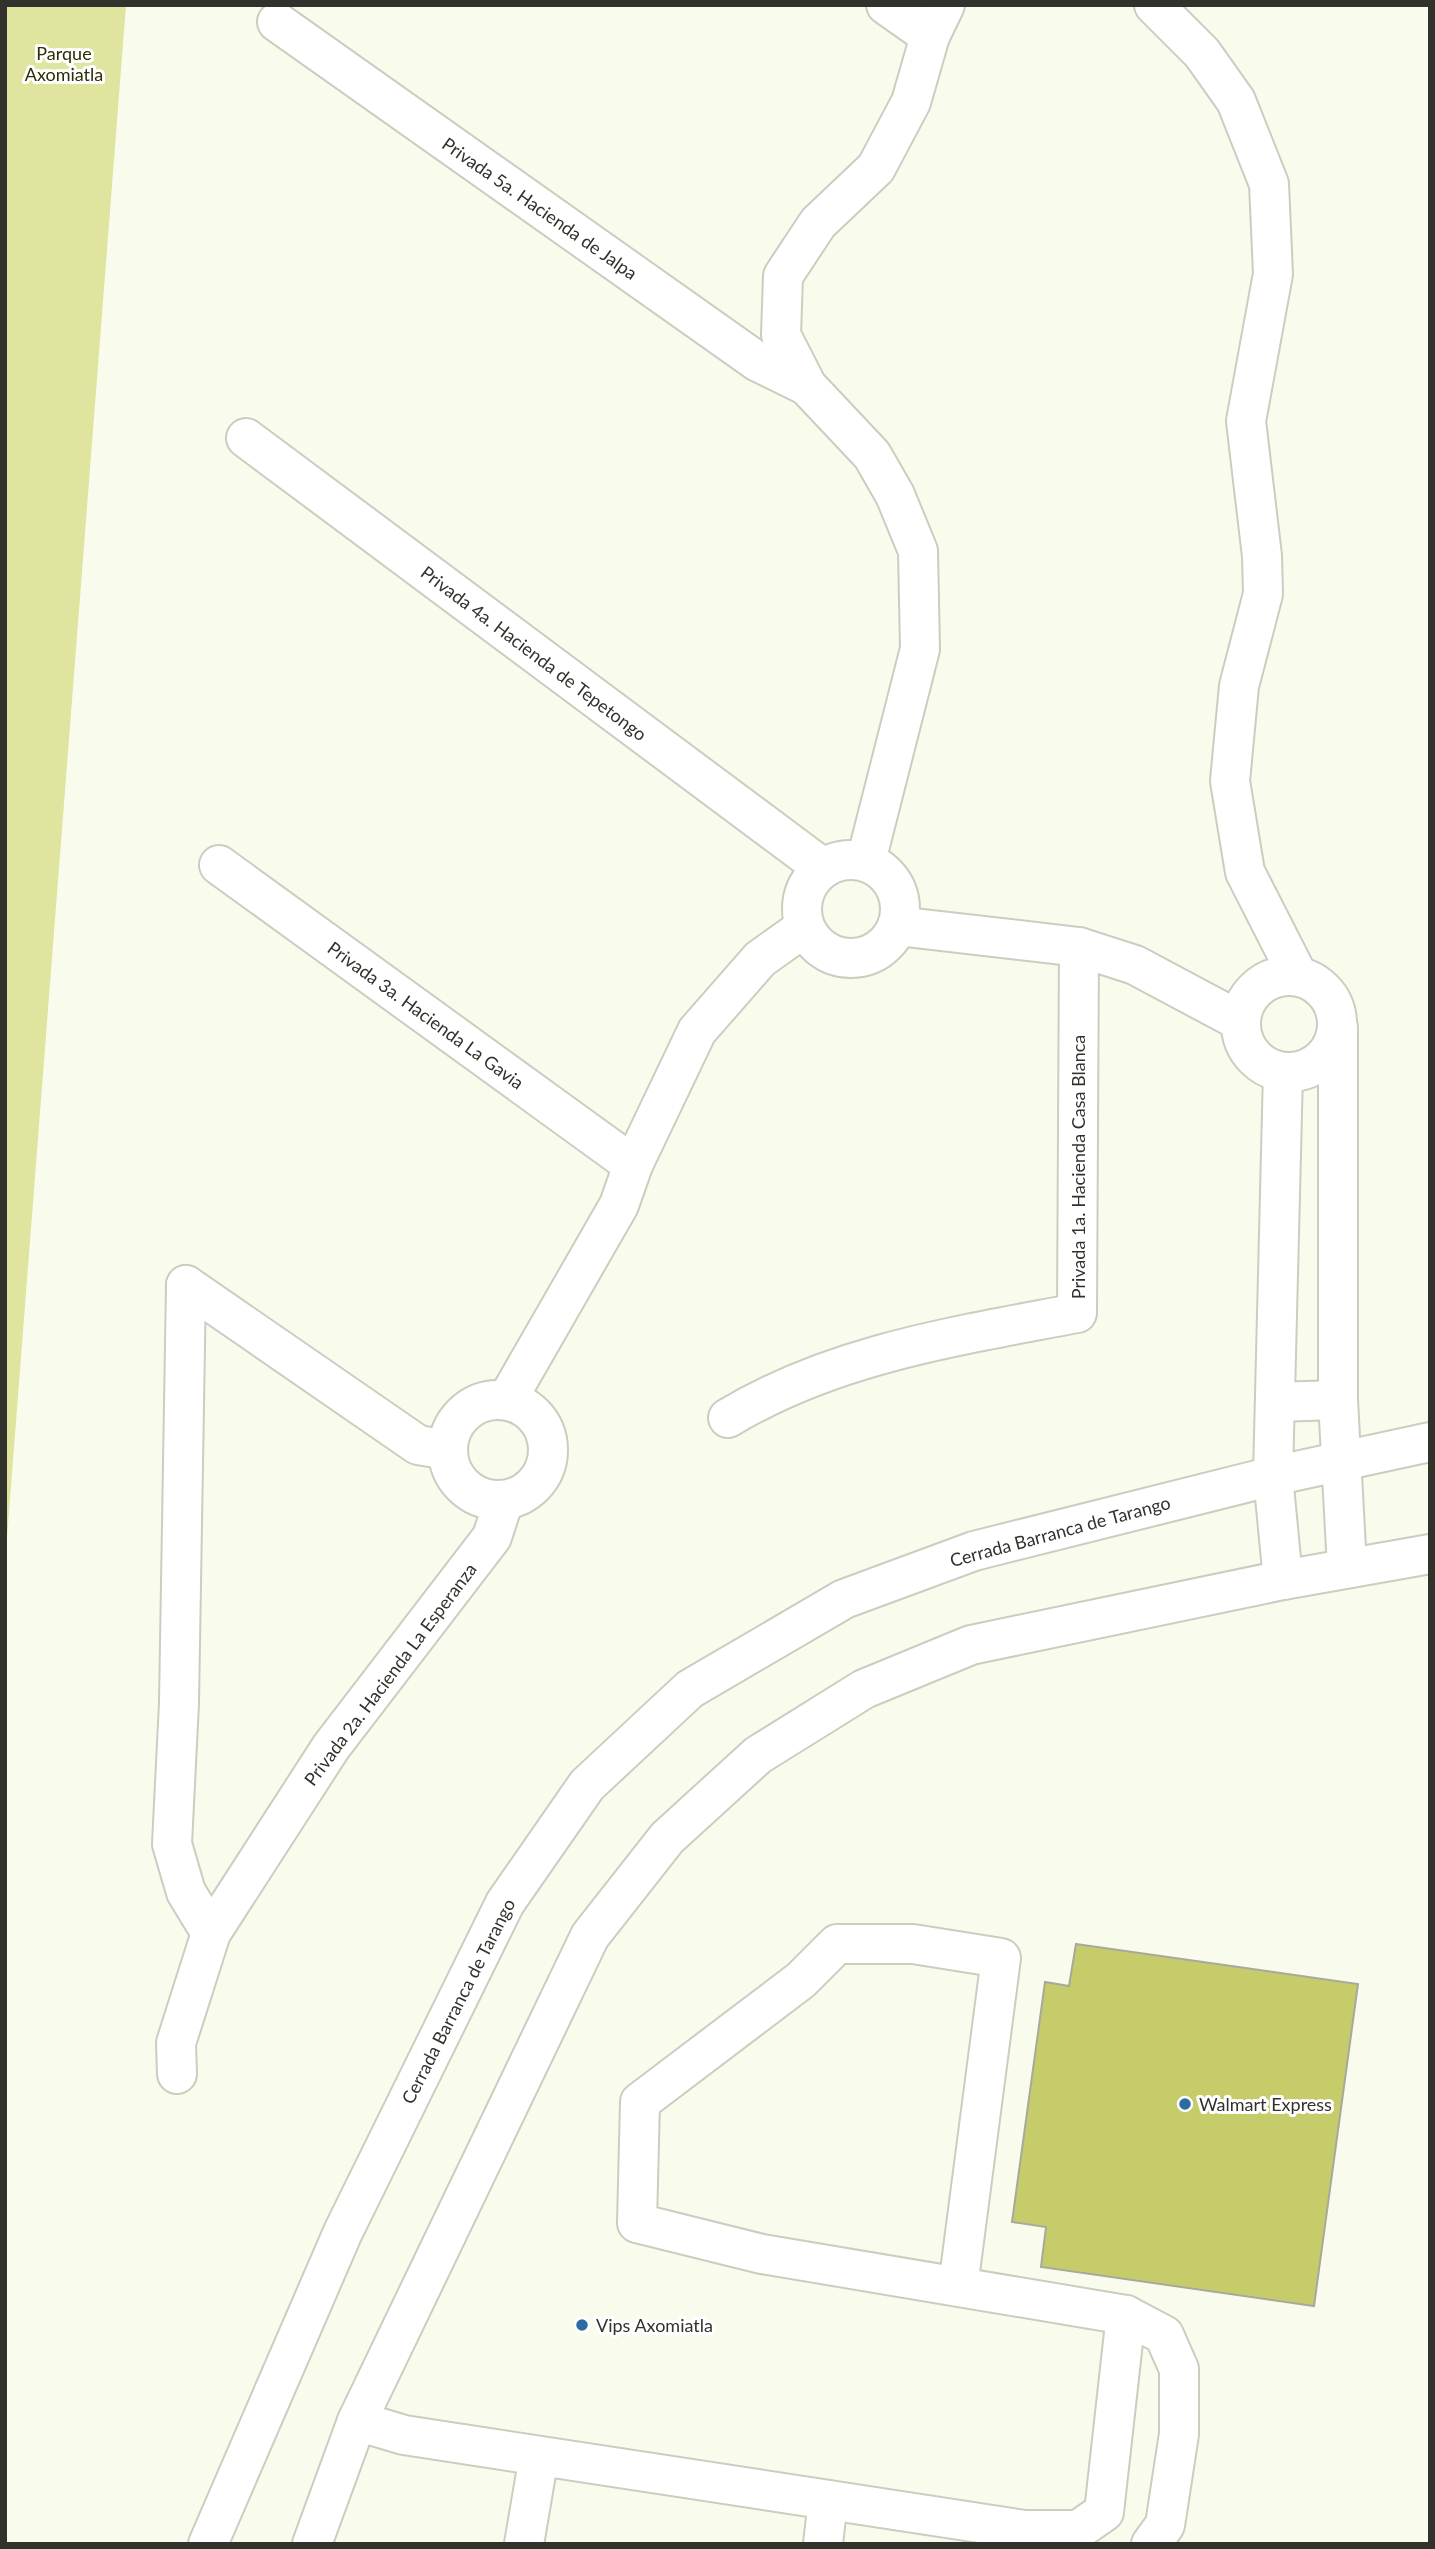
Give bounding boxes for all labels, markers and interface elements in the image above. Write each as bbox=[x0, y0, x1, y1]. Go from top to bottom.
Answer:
park label: Parque Axomiatla bbox=[25, 42, 103, 85]
street label: Privada 5a. Hacienda de Jalpa bbox=[438, 132, 642, 284]
street label: Privada 4a. Hacienda de Tepetongo bbox=[417, 561, 651, 745]
street label: Privada 3a. Hacienda La Gavia bbox=[324, 936, 528, 1094]
street label: Privada 1a. Hacienda Casa Blanca bbox=[1067, 1035, 1089, 1299]
street label: Cerrada Barranca de Tarango bbox=[947, 1491, 1173, 1571]
street label: Privada 2a. Hacienda La Esperanza bbox=[299, 1558, 481, 1790]
street label: Cerrada Barranca de Tarango bbox=[397, 1895, 519, 2107]
place label: Walmart Express bbox=[1199, 2093, 1332, 2115]
marker: Walmart Express bbox=[1177, 2096, 1193, 2112]
place label: Vips Axomiatla bbox=[596, 2314, 713, 2336]
marker: Vips Axomiatla bbox=[574, 2317, 590, 2333]

